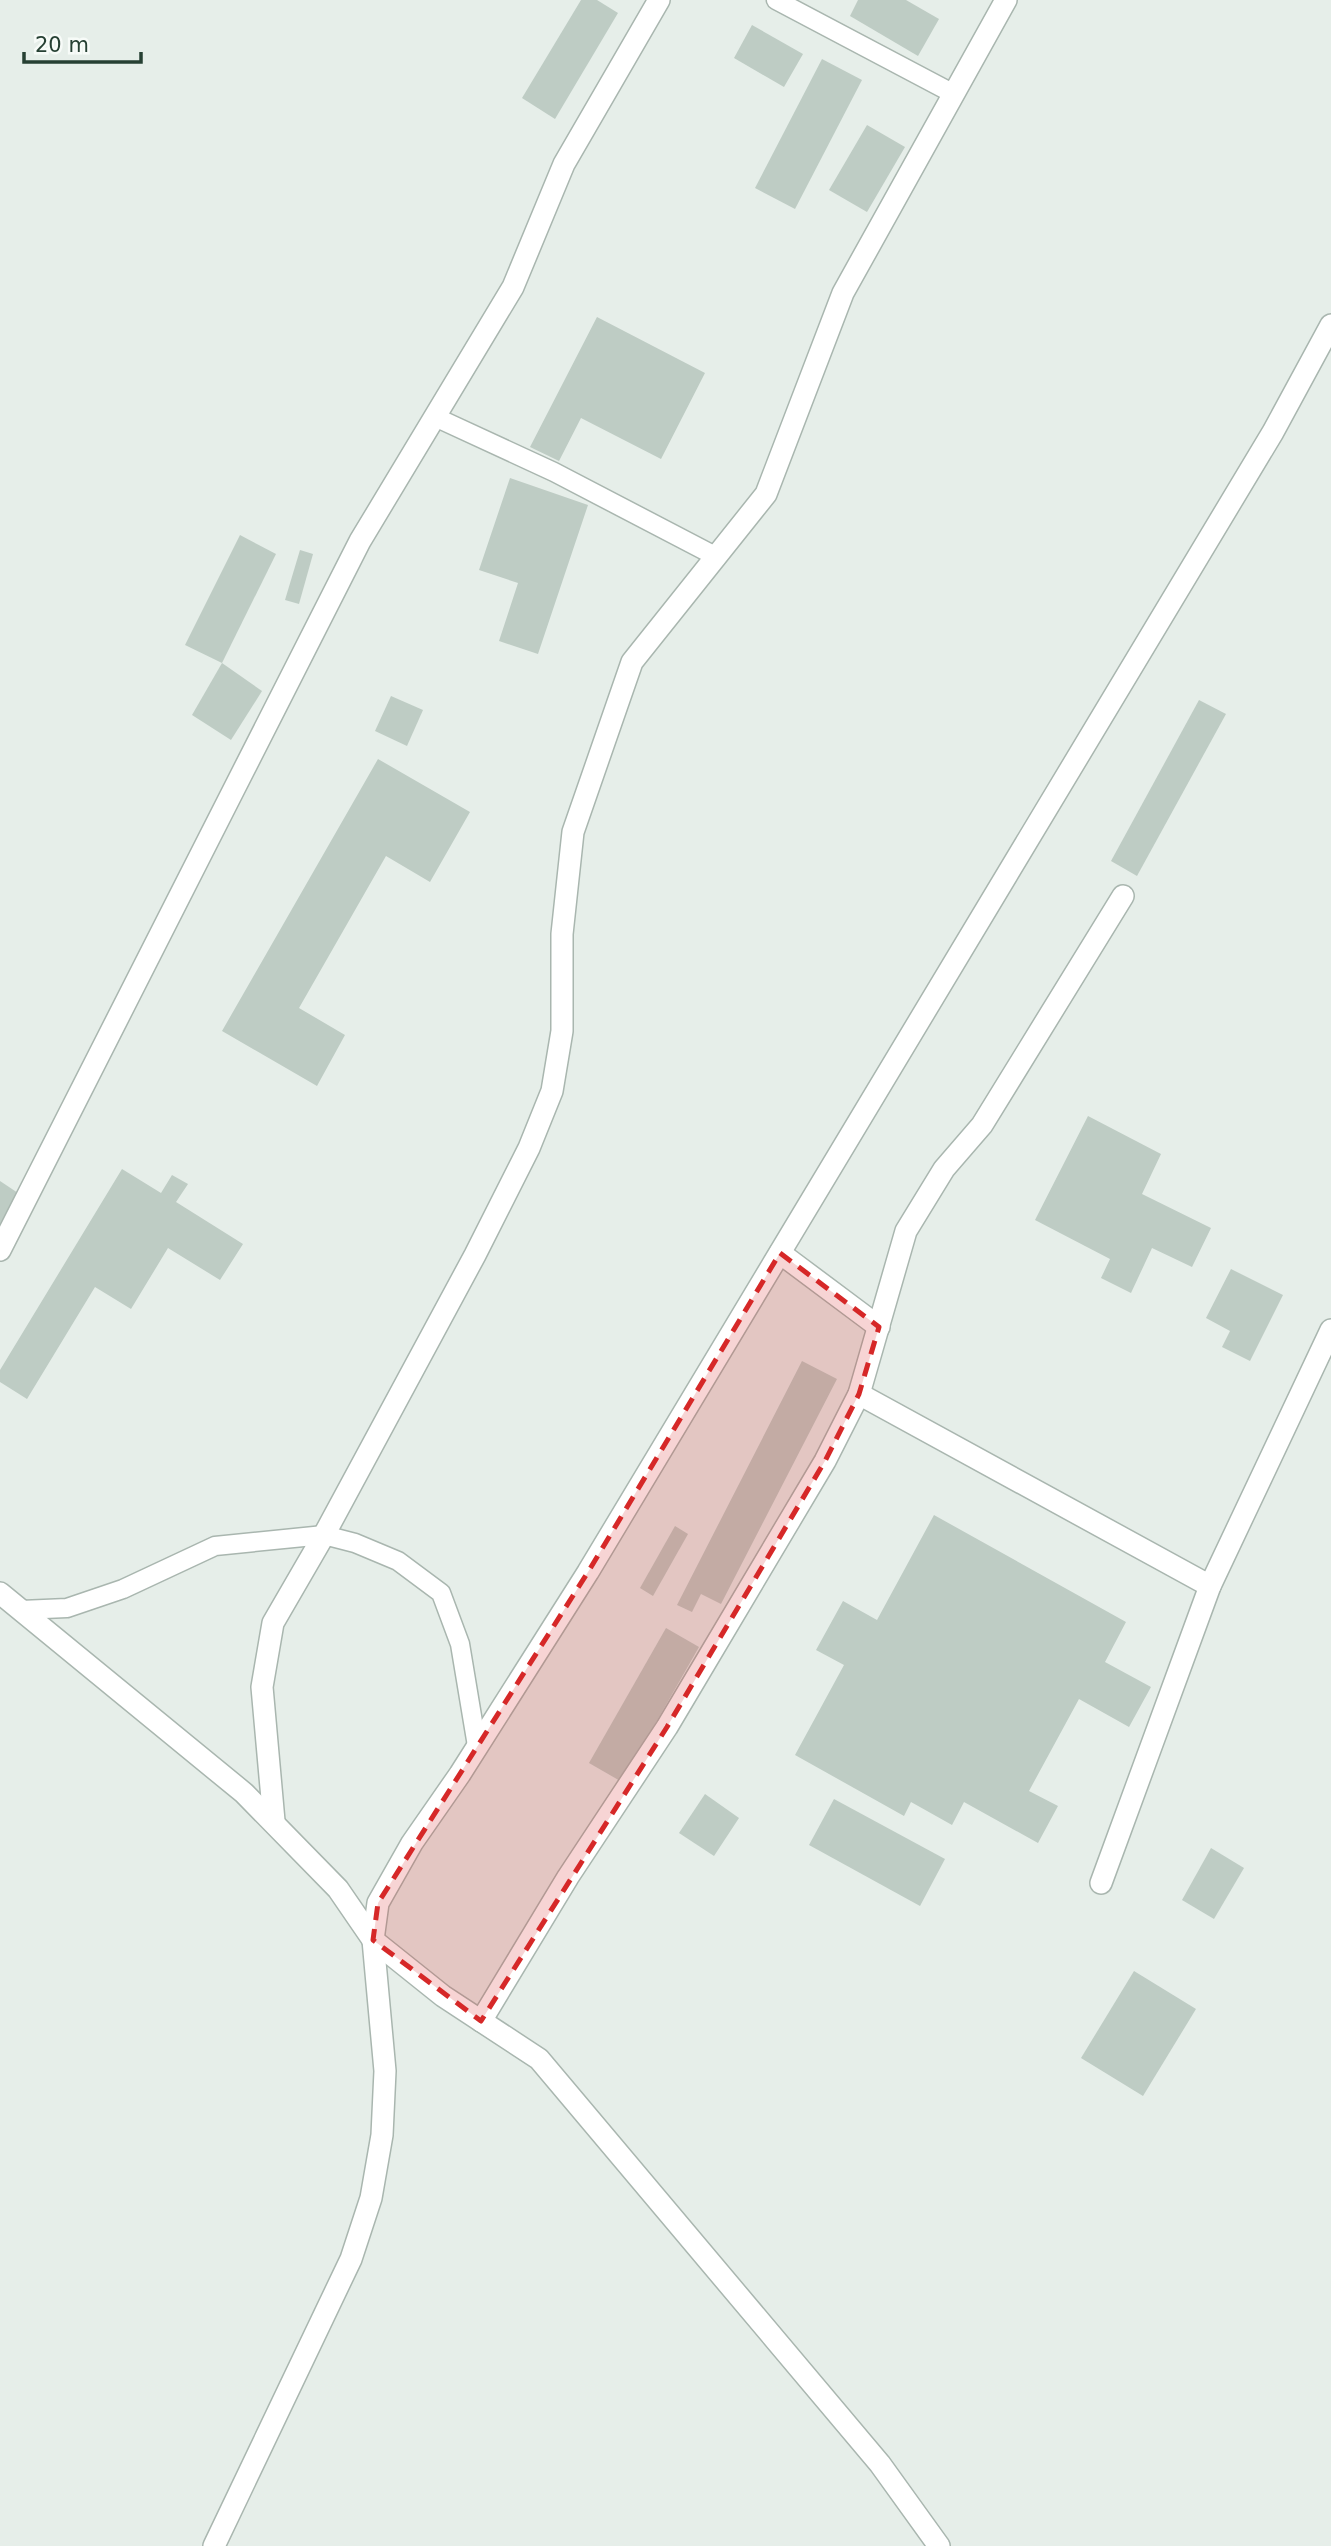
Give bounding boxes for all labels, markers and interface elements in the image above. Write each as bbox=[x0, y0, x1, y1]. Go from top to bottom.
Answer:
scale bar bbox=[24, 21, 142, 65]
text: 20 m bbox=[35, 33, 89, 57]

